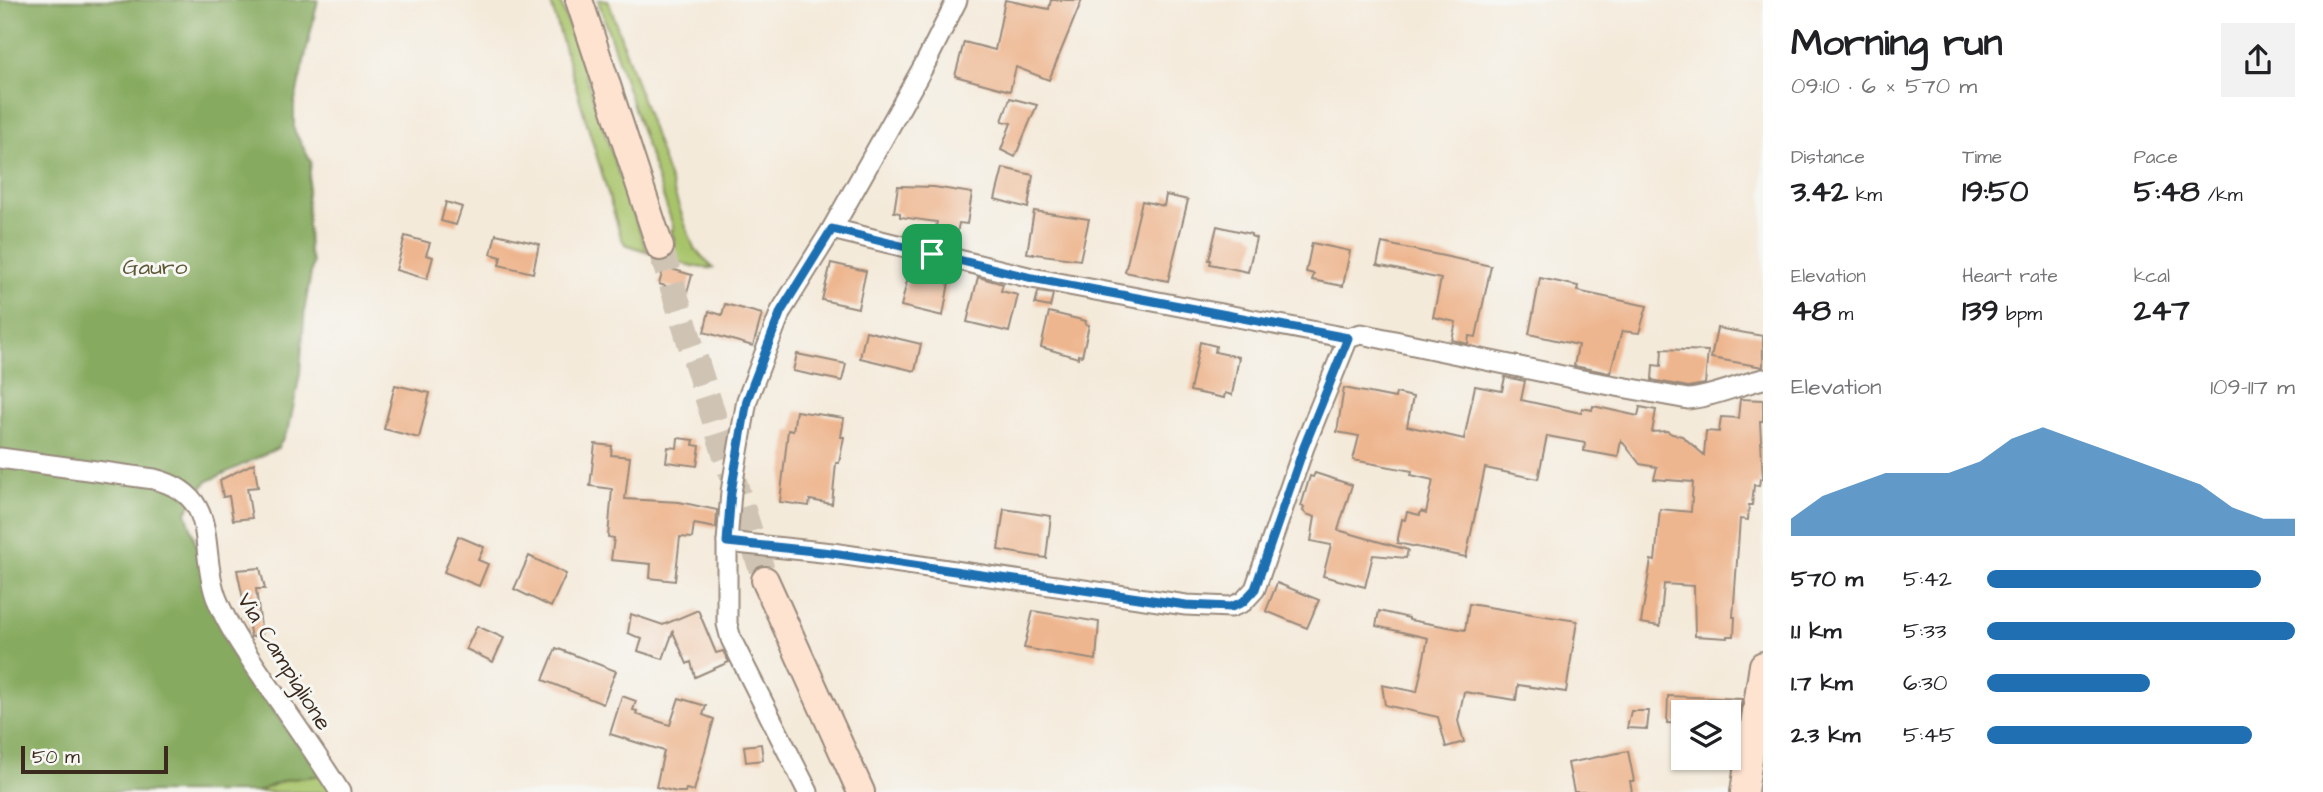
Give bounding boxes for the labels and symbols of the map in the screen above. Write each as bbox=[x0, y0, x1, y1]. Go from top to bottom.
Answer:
pin bbox=[902, 224, 962, 284]
park label: Gauro bbox=[123, 251, 188, 283]
street label: Via Campiglione bbox=[228, 587, 339, 737]
scale bar bbox=[21, 743, 168, 775]

